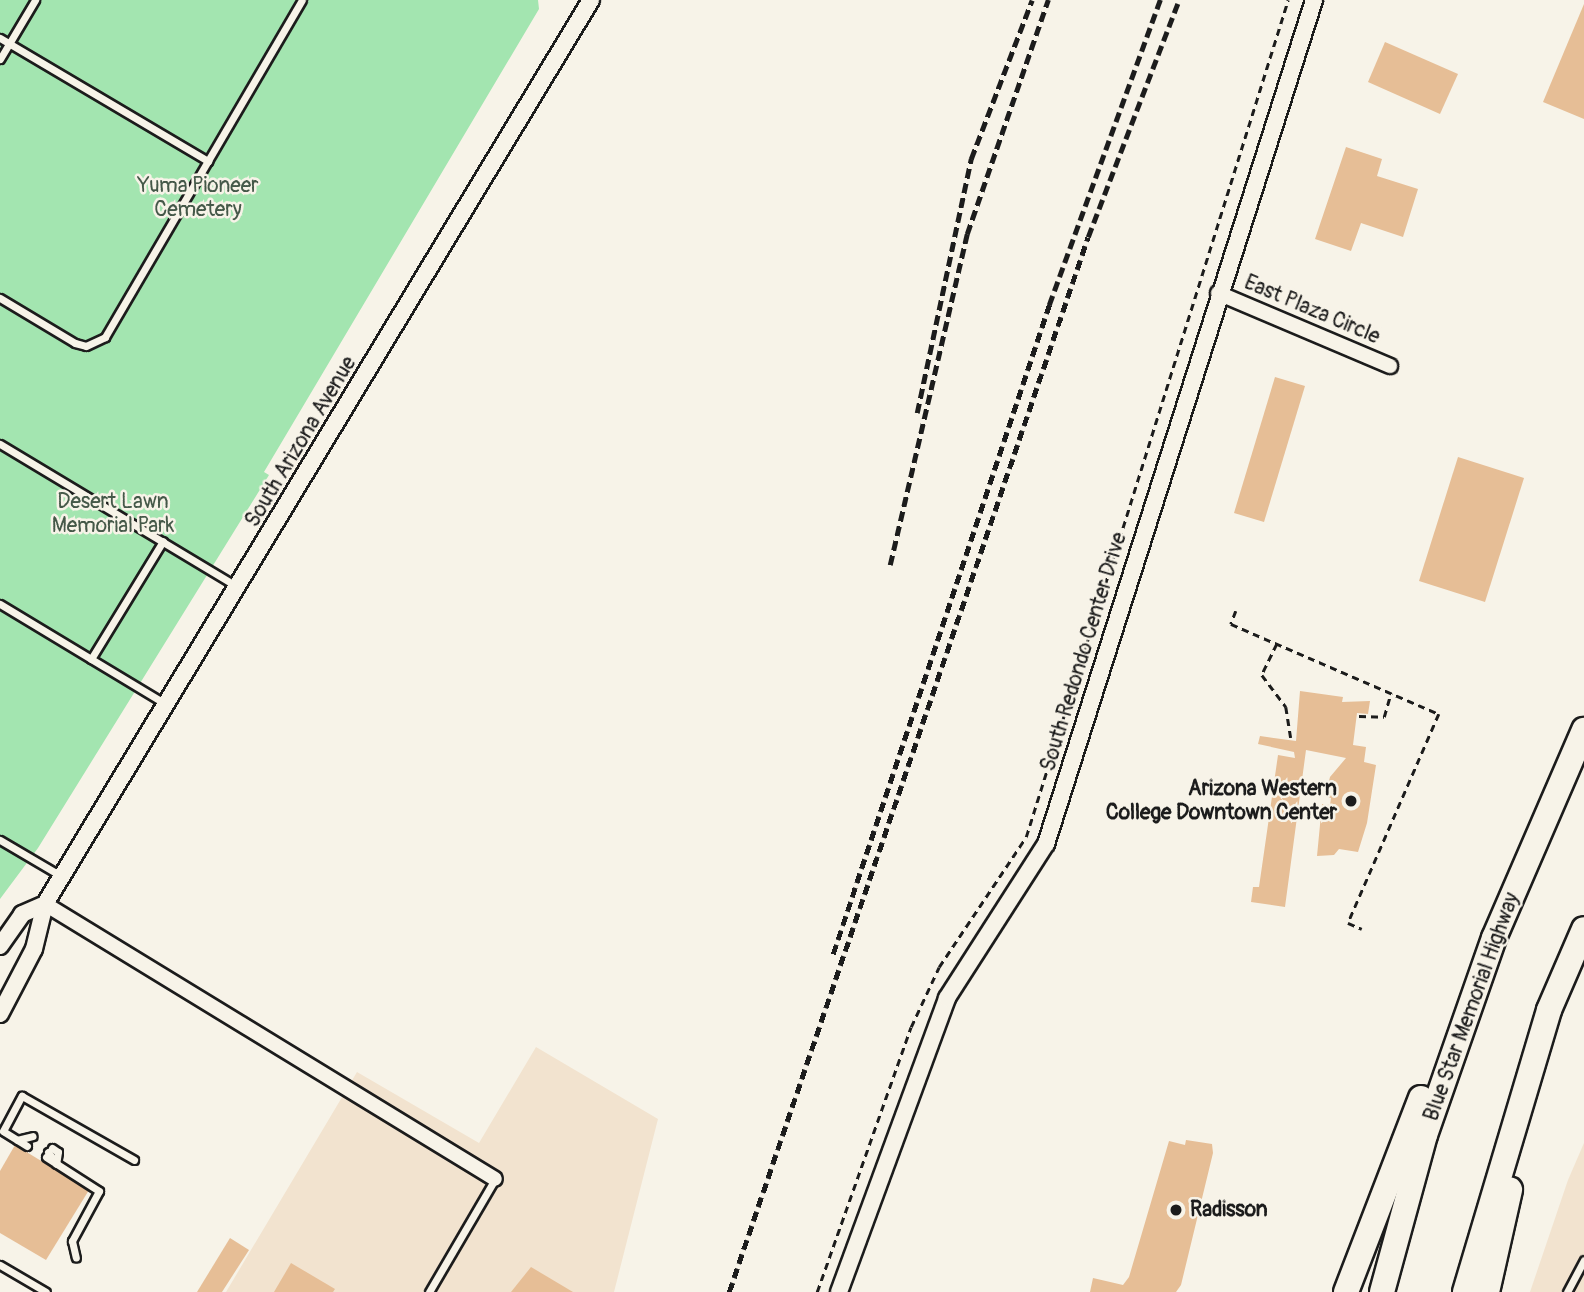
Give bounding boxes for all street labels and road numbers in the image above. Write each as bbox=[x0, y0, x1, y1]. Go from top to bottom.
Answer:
street label: East Plaza Circle bbox=[1240, 270, 1384, 350]
street label: South Arizona Avenue bbox=[240, 352, 362, 532]
street label: South Redondo Center Drive bbox=[1036, 530, 1132, 774]
street label: Blue Star Memorial Highway bbox=[1419, 889, 1525, 1125]

